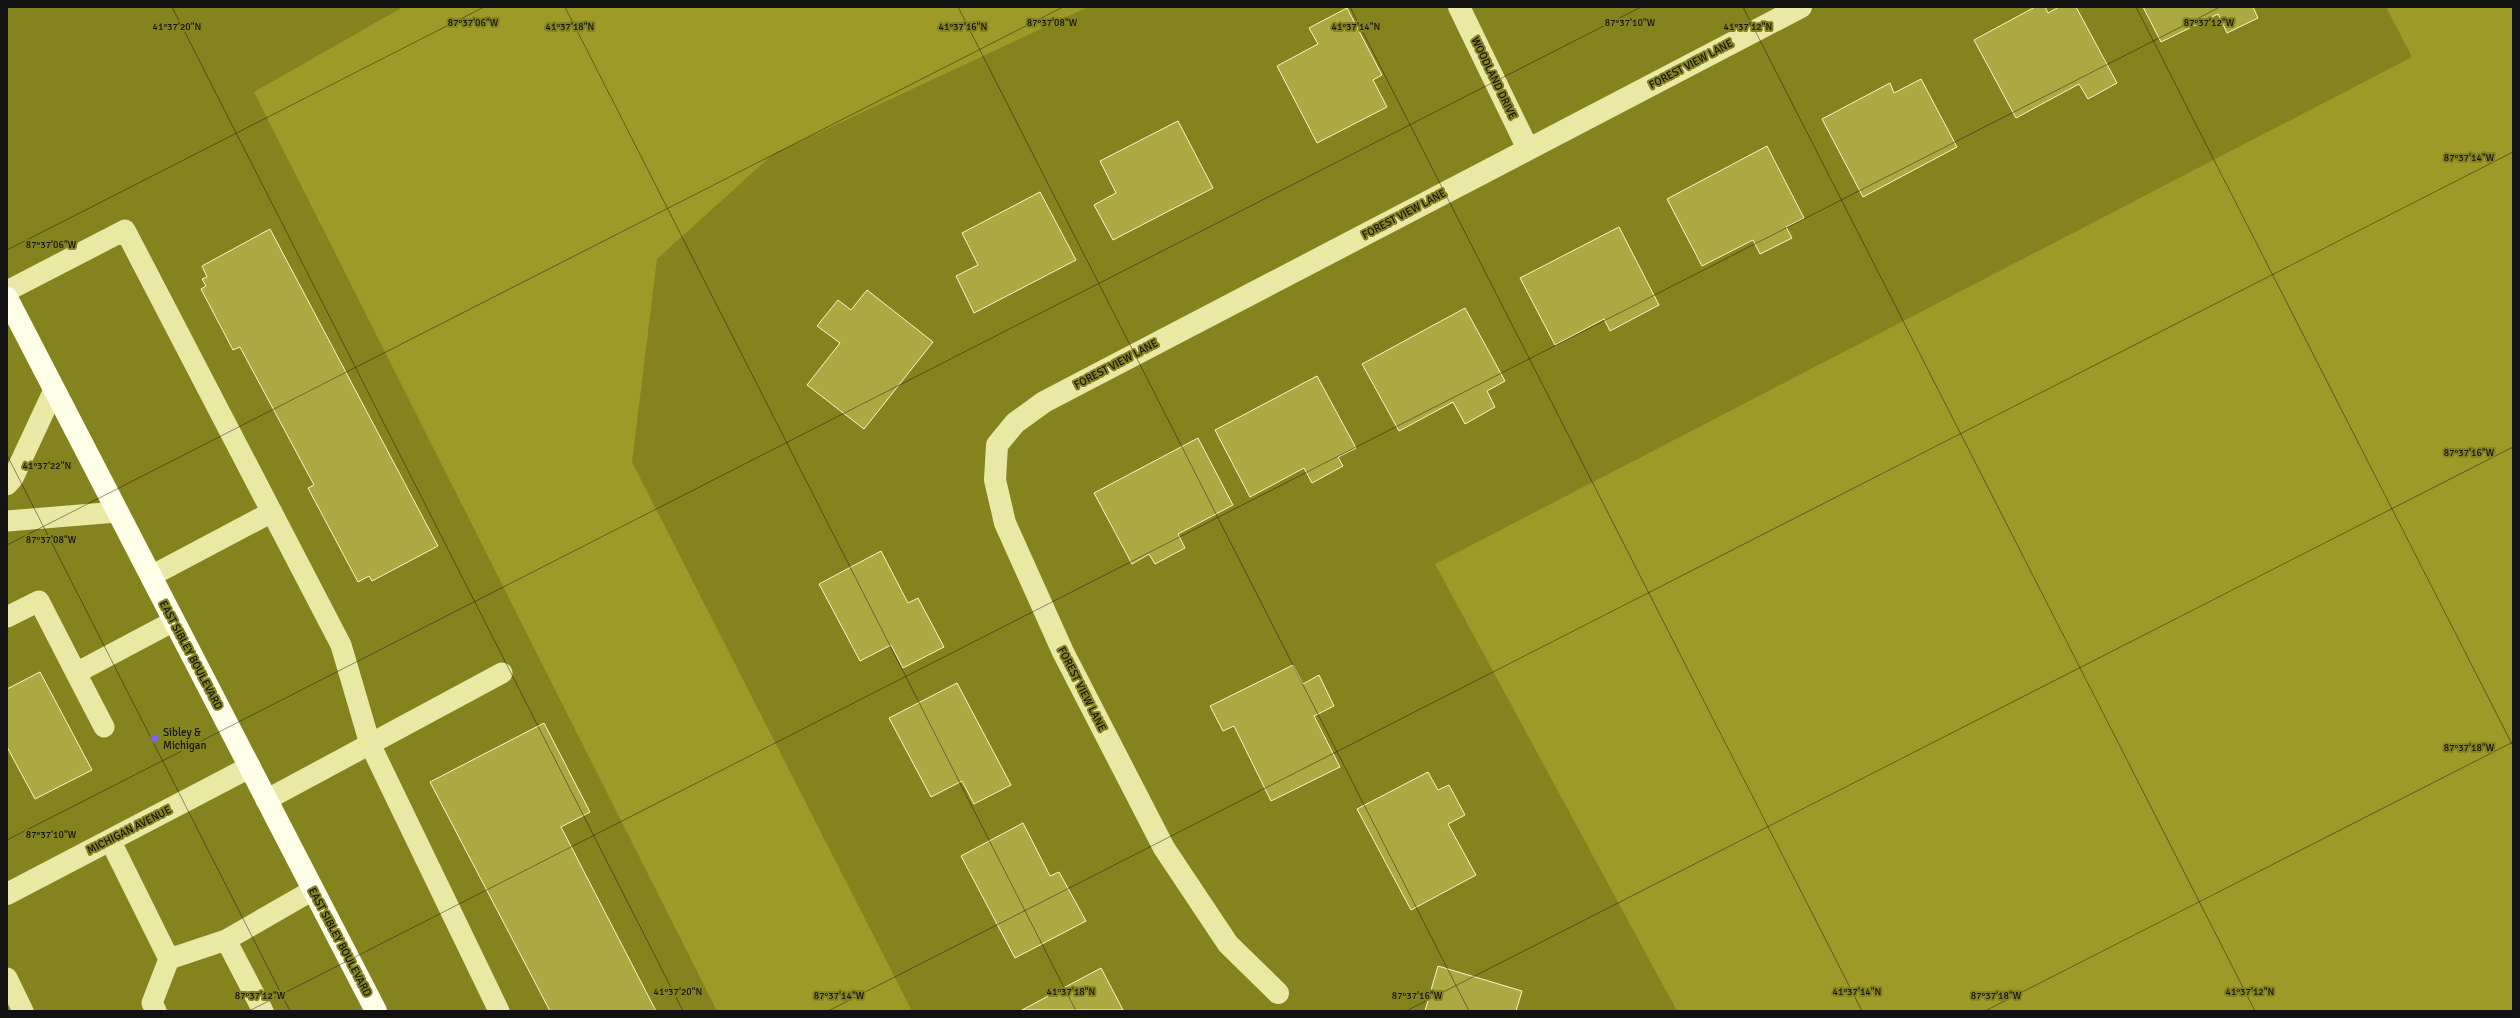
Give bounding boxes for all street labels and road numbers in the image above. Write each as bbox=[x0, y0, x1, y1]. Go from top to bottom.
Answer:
street label: WOODLAND DRIVE bbox=[1468, 35, 1520, 121]
street label: FOREST VIEW LANE bbox=[1647, 36, 1735, 92]
street label: FOREST VIEW LANE bbox=[1360, 186, 1448, 242]
street label: FOREST VIEW LANE bbox=[1072, 336, 1160, 392]
street label: EAST SIBLEY BOULEVARD bbox=[157, 598, 225, 712]
street label: FOREST VIEW LANE bbox=[1055, 645, 1109, 733]
street label: MICHIGAN AVENUE bbox=[85, 803, 173, 857]
street label: EAST SIBLEY BOULEVARD bbox=[306, 885, 374, 999]

